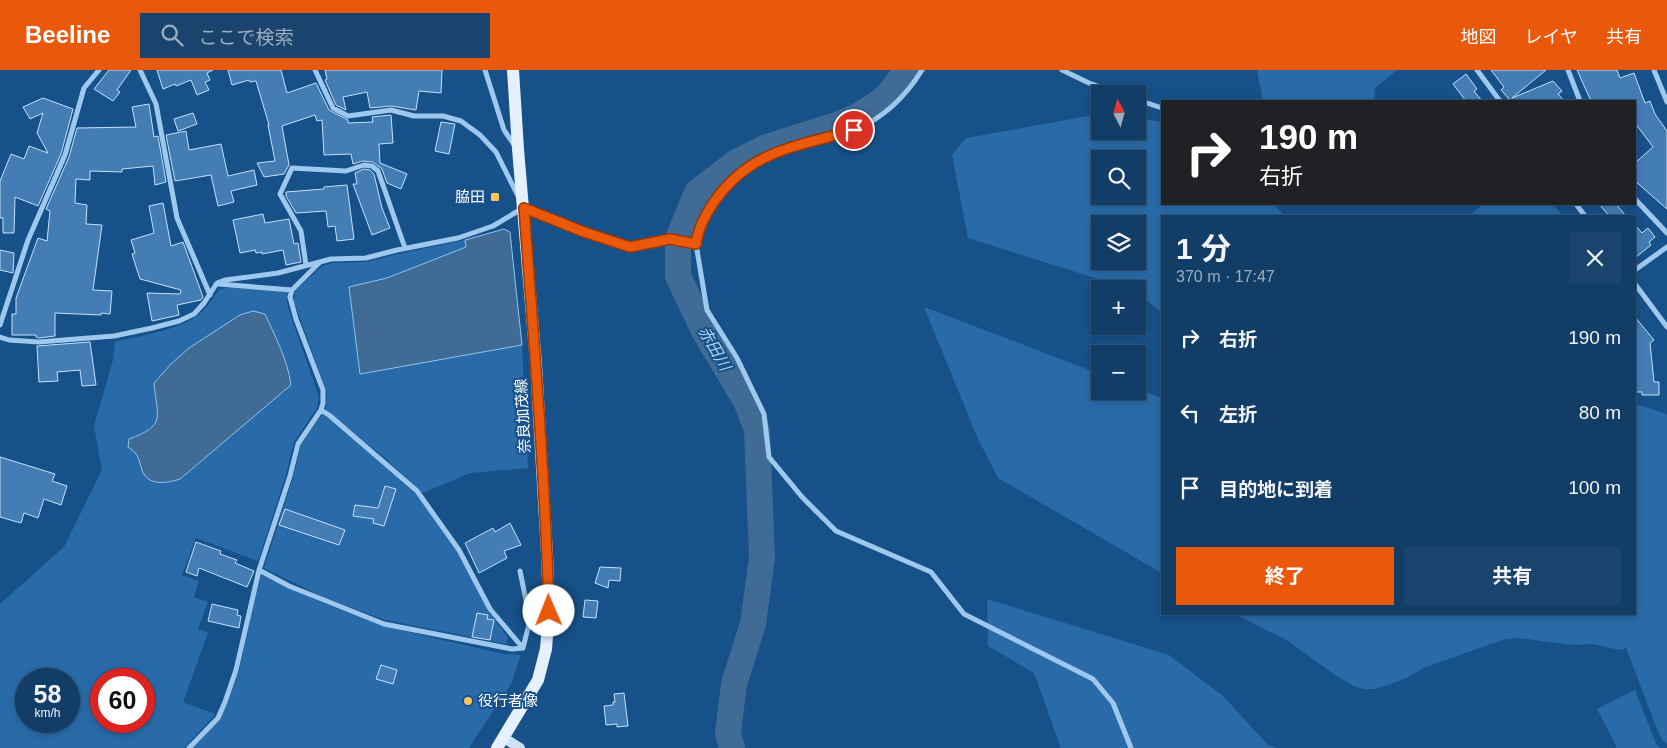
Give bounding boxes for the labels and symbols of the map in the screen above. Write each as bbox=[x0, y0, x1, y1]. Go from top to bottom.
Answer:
north arrow bbox=[1091, 85, 1146, 140]
pin bbox=[833, 109, 875, 151]
place label: 脇田 bbox=[455, 188, 485, 205]
marker: 脇田 bbox=[489, 191, 501, 203]
water label: 赤田川 bbox=[695, 323, 735, 375]
street label: 奈良加茂線 bbox=[512, 378, 533, 454]
position arrow bbox=[522, 584, 574, 636]
speed limit sign: 60 bbox=[90, 668, 155, 733]
place label: 役行者像 bbox=[478, 692, 538, 709]
marker: 役行者像 bbox=[462, 695, 474, 707]

